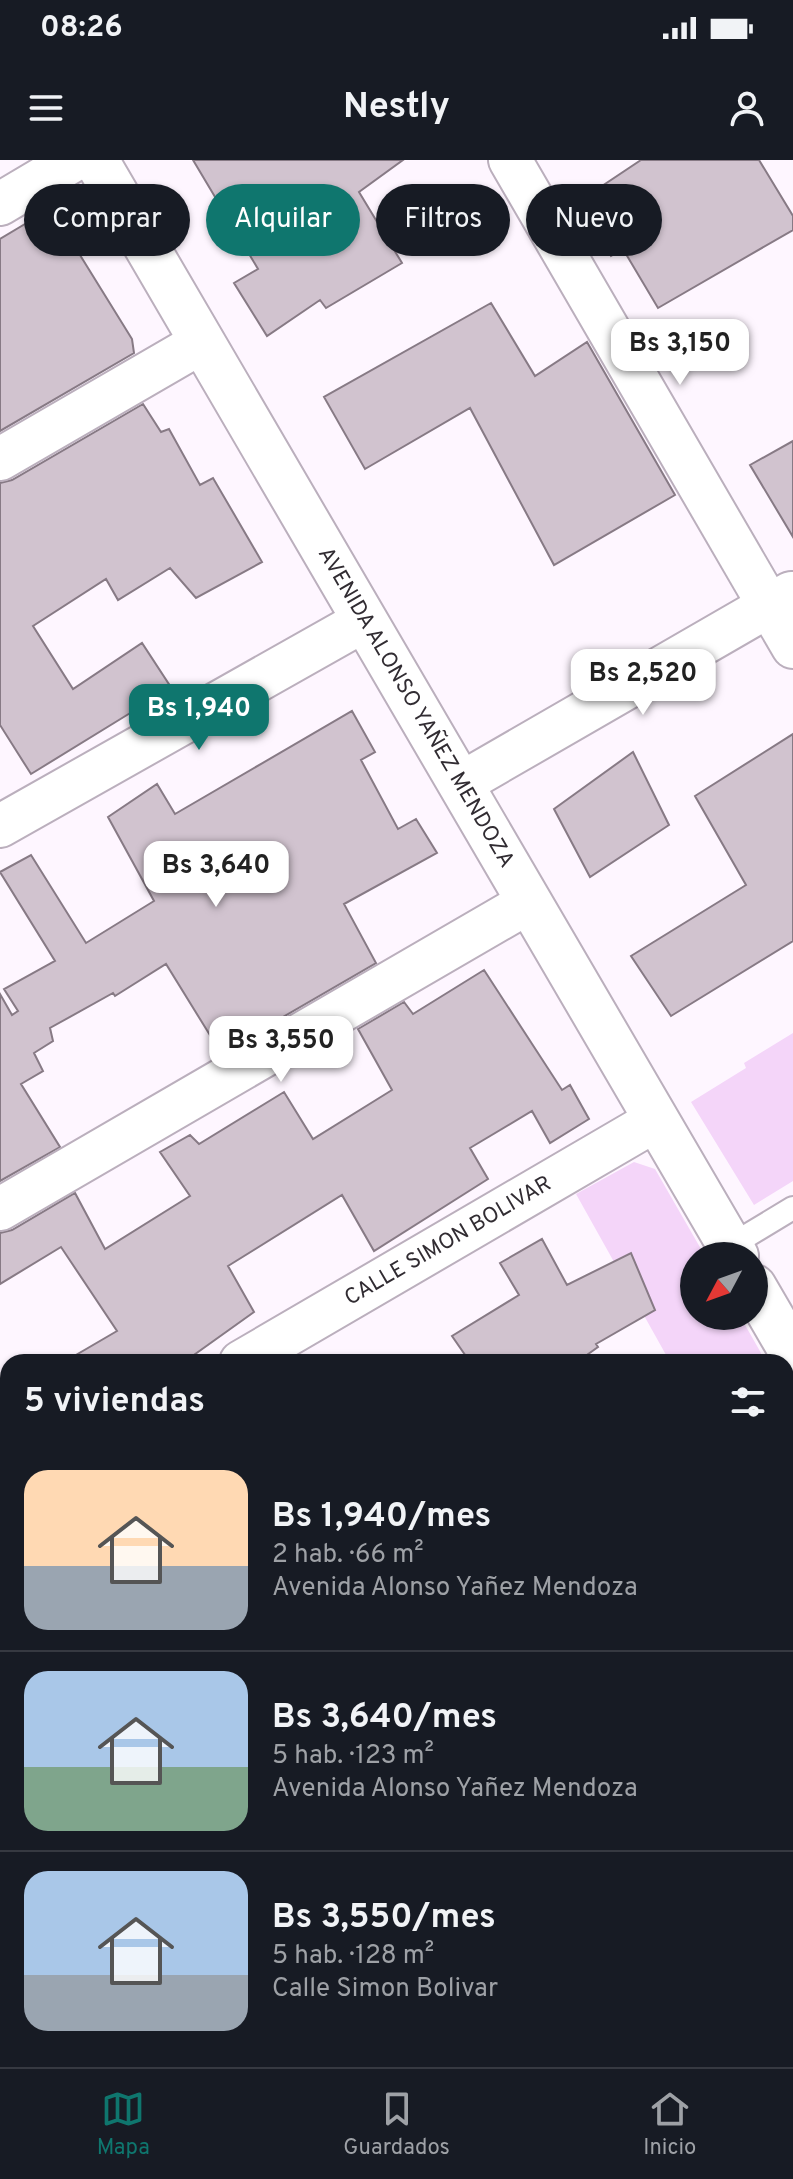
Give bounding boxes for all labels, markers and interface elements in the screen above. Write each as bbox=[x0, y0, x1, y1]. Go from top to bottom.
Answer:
text: 08:26 bbox=[40, 10, 123, 47]
text: Nestly bbox=[343, 85, 450, 131]
icon: menu bbox=[24, 86, 68, 130]
icon: person bbox=[725, 86, 769, 130]
chip: Comprar bbox=[24, 184, 190, 256]
chip: Alquilar bbox=[206, 184, 360, 256]
chip: Filtros bbox=[376, 184, 510, 256]
chip: Nuevo bbox=[526, 184, 662, 256]
pin: Bs 3,150 bbox=[597, 319, 763, 387]
text: Bs 3,150 bbox=[629, 328, 731, 361]
street label: AVENIDA ALONSO YAÑEZ MENDOZA bbox=[312, 542, 520, 873]
pin: Bs 2,520 bbox=[560, 649, 726, 717]
text: Bs 2,520 bbox=[589, 658, 697, 691]
pin: Bs 1,940 bbox=[116, 684, 282, 752]
text: Bs 1,940 bbox=[147, 693, 251, 726]
pin: Bs 3,640 bbox=[133, 841, 299, 909]
text: Bs 3,640 bbox=[162, 850, 270, 883]
pin: Bs 3,550 bbox=[198, 1016, 364, 1084]
text: Bs 3,550 bbox=[227, 1025, 335, 1058]
street label: CALLE SIMON BOLIVAR bbox=[340, 1170, 557, 1312]
north arrow bbox=[680, 1242, 768, 1330]
map controls bbox=[680, 1242, 768, 1330]
icon: filters bbox=[726, 1380, 770, 1424]
text: 5 viviendas bbox=[24, 1381, 205, 1424]
text: Bs 1,940/mes bbox=[272, 1496, 491, 1539]
icon: home bbox=[88, 1502, 184, 1598]
text: 2 hab. · 66 m² bbox=[272, 1539, 424, 1572]
text: Avenida Alonso Yañez Mendoza bbox=[272, 1572, 638, 1605]
text: Bs 3,640/mes bbox=[272, 1697, 497, 1740]
icon: home bbox=[88, 1703, 184, 1799]
text: 5 hab. · 123 m² bbox=[272, 1740, 434, 1773]
text: Avenida Alonso Yañez Mendoza bbox=[272, 1773, 638, 1806]
text: Bs 3,550/mes bbox=[272, 1897, 496, 1940]
icon: home bbox=[88, 1903, 184, 1999]
text: 5 hab. · 128 m² bbox=[272, 1940, 434, 1973]
text: Calle Simon Bolivar bbox=[272, 1973, 498, 2006]
tab: Mapa bbox=[97, 2087, 150, 2162]
tab: Guardados bbox=[343, 2087, 450, 2162]
tab: Inicio bbox=[643, 2087, 696, 2162]

